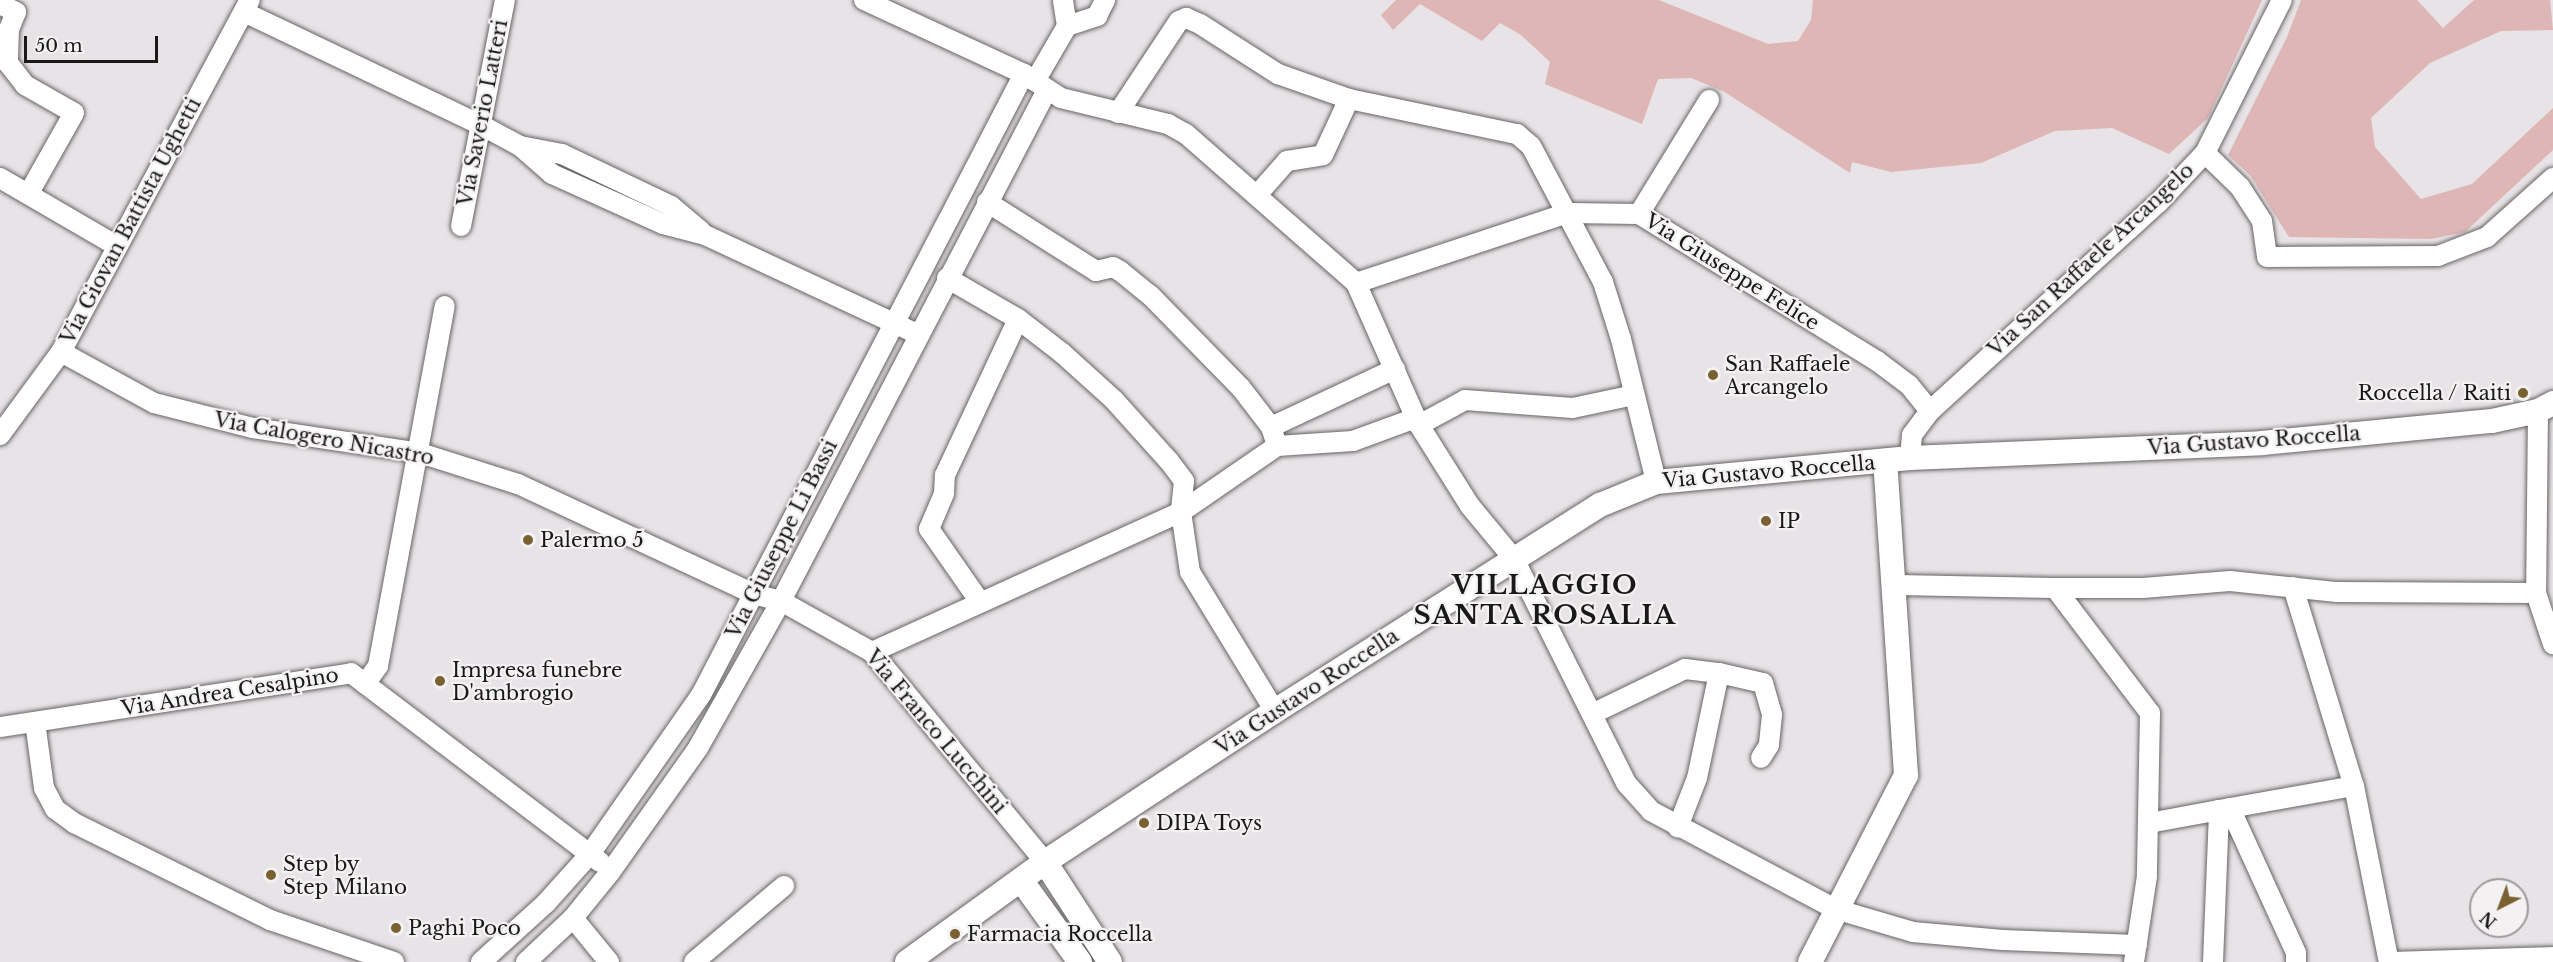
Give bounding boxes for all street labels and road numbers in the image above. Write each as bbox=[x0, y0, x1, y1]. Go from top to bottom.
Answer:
street label: Via Saverio Latteri bbox=[453, 18, 513, 208]
street label: Via Giovan Battista Ughetti bbox=[56, 93, 206, 349]
street label: Via San Raffaele Arcangelo bbox=[1983, 158, 2199, 362]
street label: Via Giuseppe Felice bbox=[1640, 209, 1824, 335]
street label: Via Calogero Nicastro bbox=[212, 408, 436, 470]
street label: Via Gustavo Roccella bbox=[2147, 422, 2361, 460]
street label: Via Giuseppe Li Bassi bbox=[721, 435, 843, 643]
street label: Via Gustavo Roccella bbox=[1662, 451, 1876, 493]
street label: Via Gustavo Roccella bbox=[1211, 624, 1403, 760]
street label: Via Franco Lucchini bbox=[860, 645, 1012, 819]
street label: Via Andrea Cesalpino bbox=[119, 663, 341, 721]

